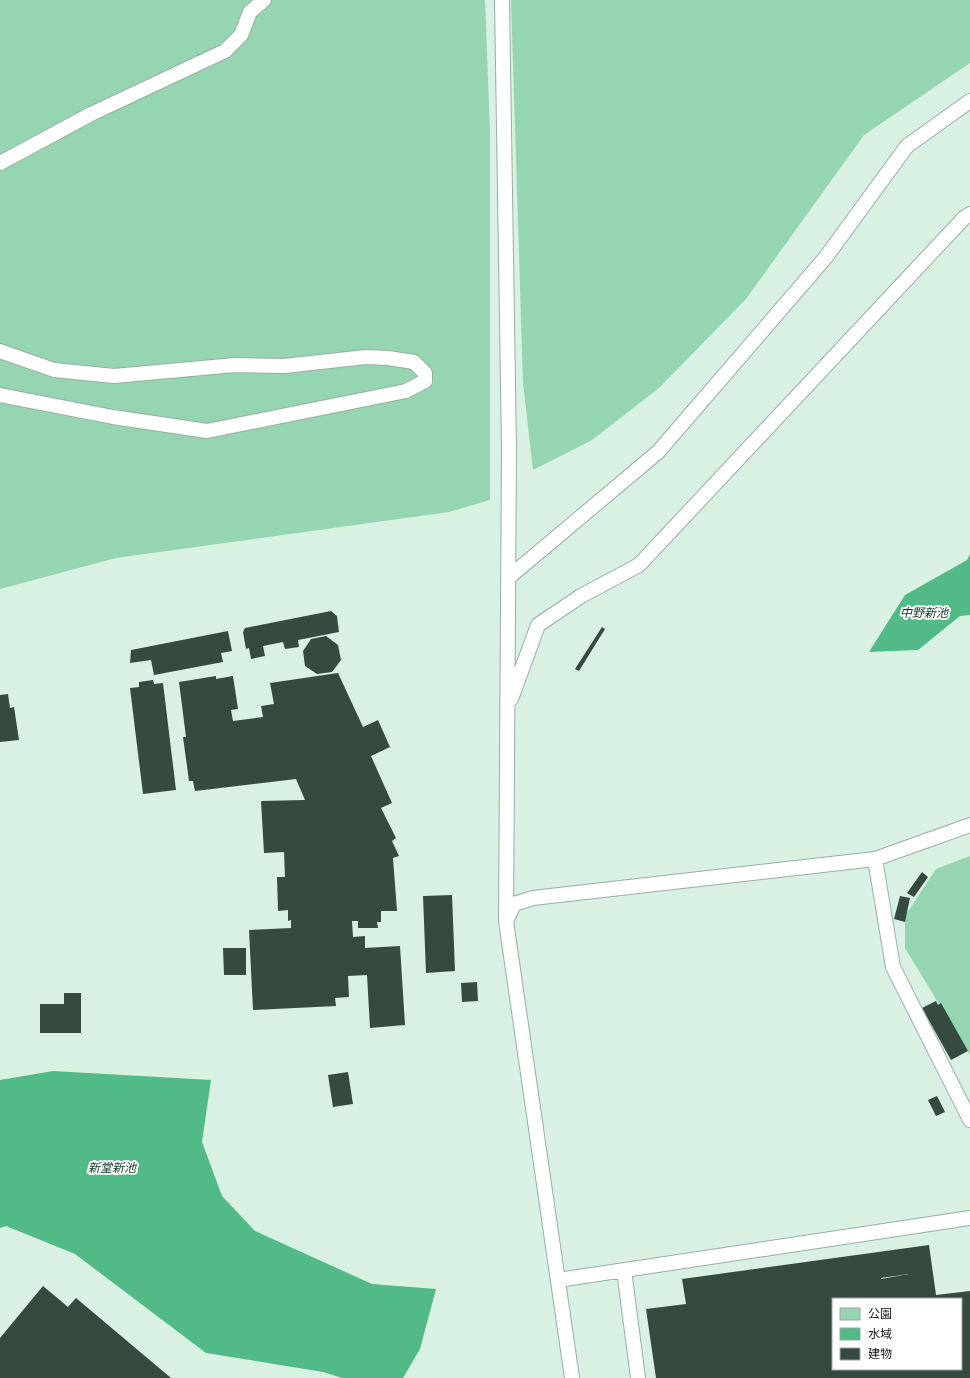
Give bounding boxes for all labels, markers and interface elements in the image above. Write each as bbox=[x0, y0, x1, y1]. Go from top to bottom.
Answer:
water label: 中野新池 bbox=[900, 605, 949, 621]
water label: 新堂新池 bbox=[88, 1160, 137, 1176]
legend bbox=[832, 1298, 962, 1370]
text: 公園 bbox=[868, 1306, 892, 1322]
text: 水域 bbox=[868, 1326, 892, 1342]
text: 建物 bbox=[868, 1346, 892, 1362]

